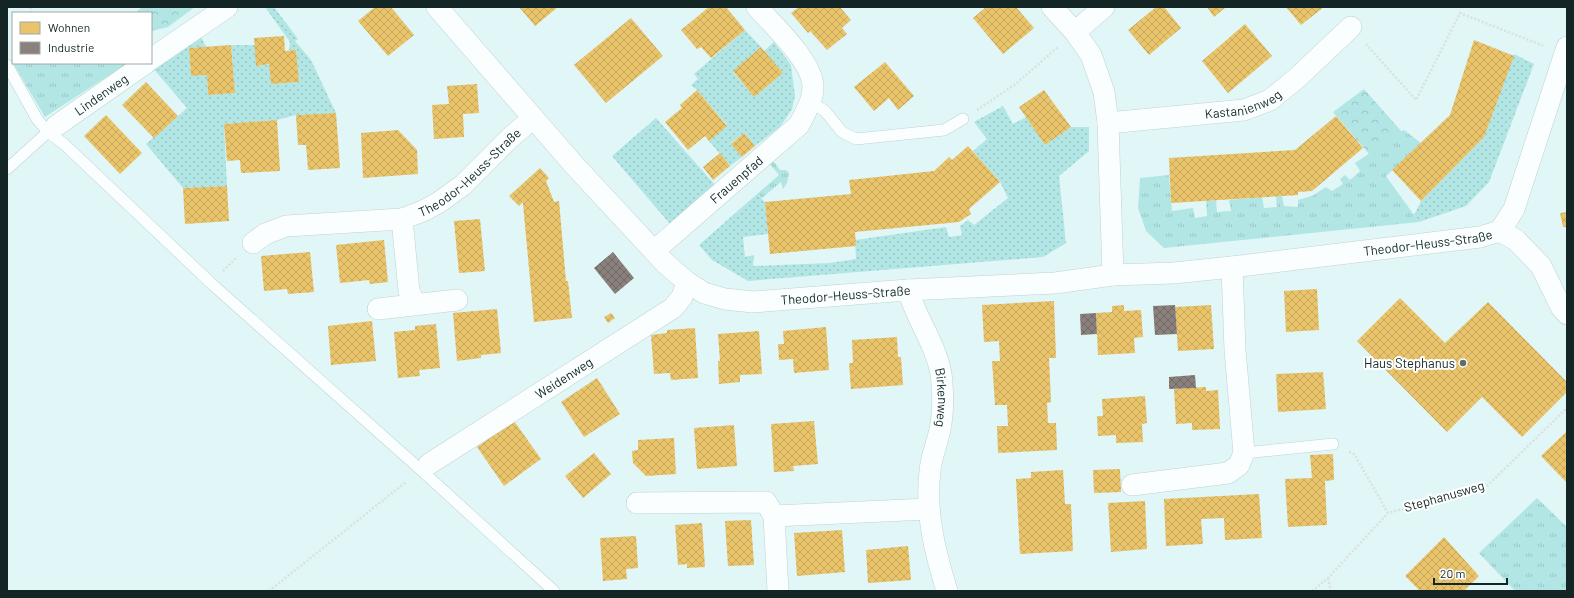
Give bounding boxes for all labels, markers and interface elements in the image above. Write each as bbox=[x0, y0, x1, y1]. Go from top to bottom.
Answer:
legend bbox=[12, 12, 152, 64]
text: Wohnen bbox=[48, 20, 90, 34]
text: Industrie bbox=[48, 40, 94, 54]
street label: Lindenweg bbox=[71, 70, 131, 119]
street label: Kastanienweg bbox=[1204, 86, 1285, 122]
street label: Theodor-Heuss-Straße bbox=[416, 124, 524, 220]
street label: Frauenpfad bbox=[707, 152, 766, 207]
street label: Theodor-Heuss-Straße bbox=[1362, 226, 1494, 259]
street label: Theodor-Heuss-Straße bbox=[780, 282, 911, 308]
street label: Weidenweg bbox=[532, 354, 596, 402]
place label: Haus Stephanus bbox=[1364, 355, 1455, 371]
marker: Haus Stephanus bbox=[1458, 358, 1468, 368]
street label: Birkenweg bbox=[932, 366, 951, 428]
street label: Stephanusweg bbox=[1402, 477, 1486, 515]
scale bar bbox=[1434, 560, 1507, 586]
text: 20 m bbox=[1440, 566, 1466, 580]

